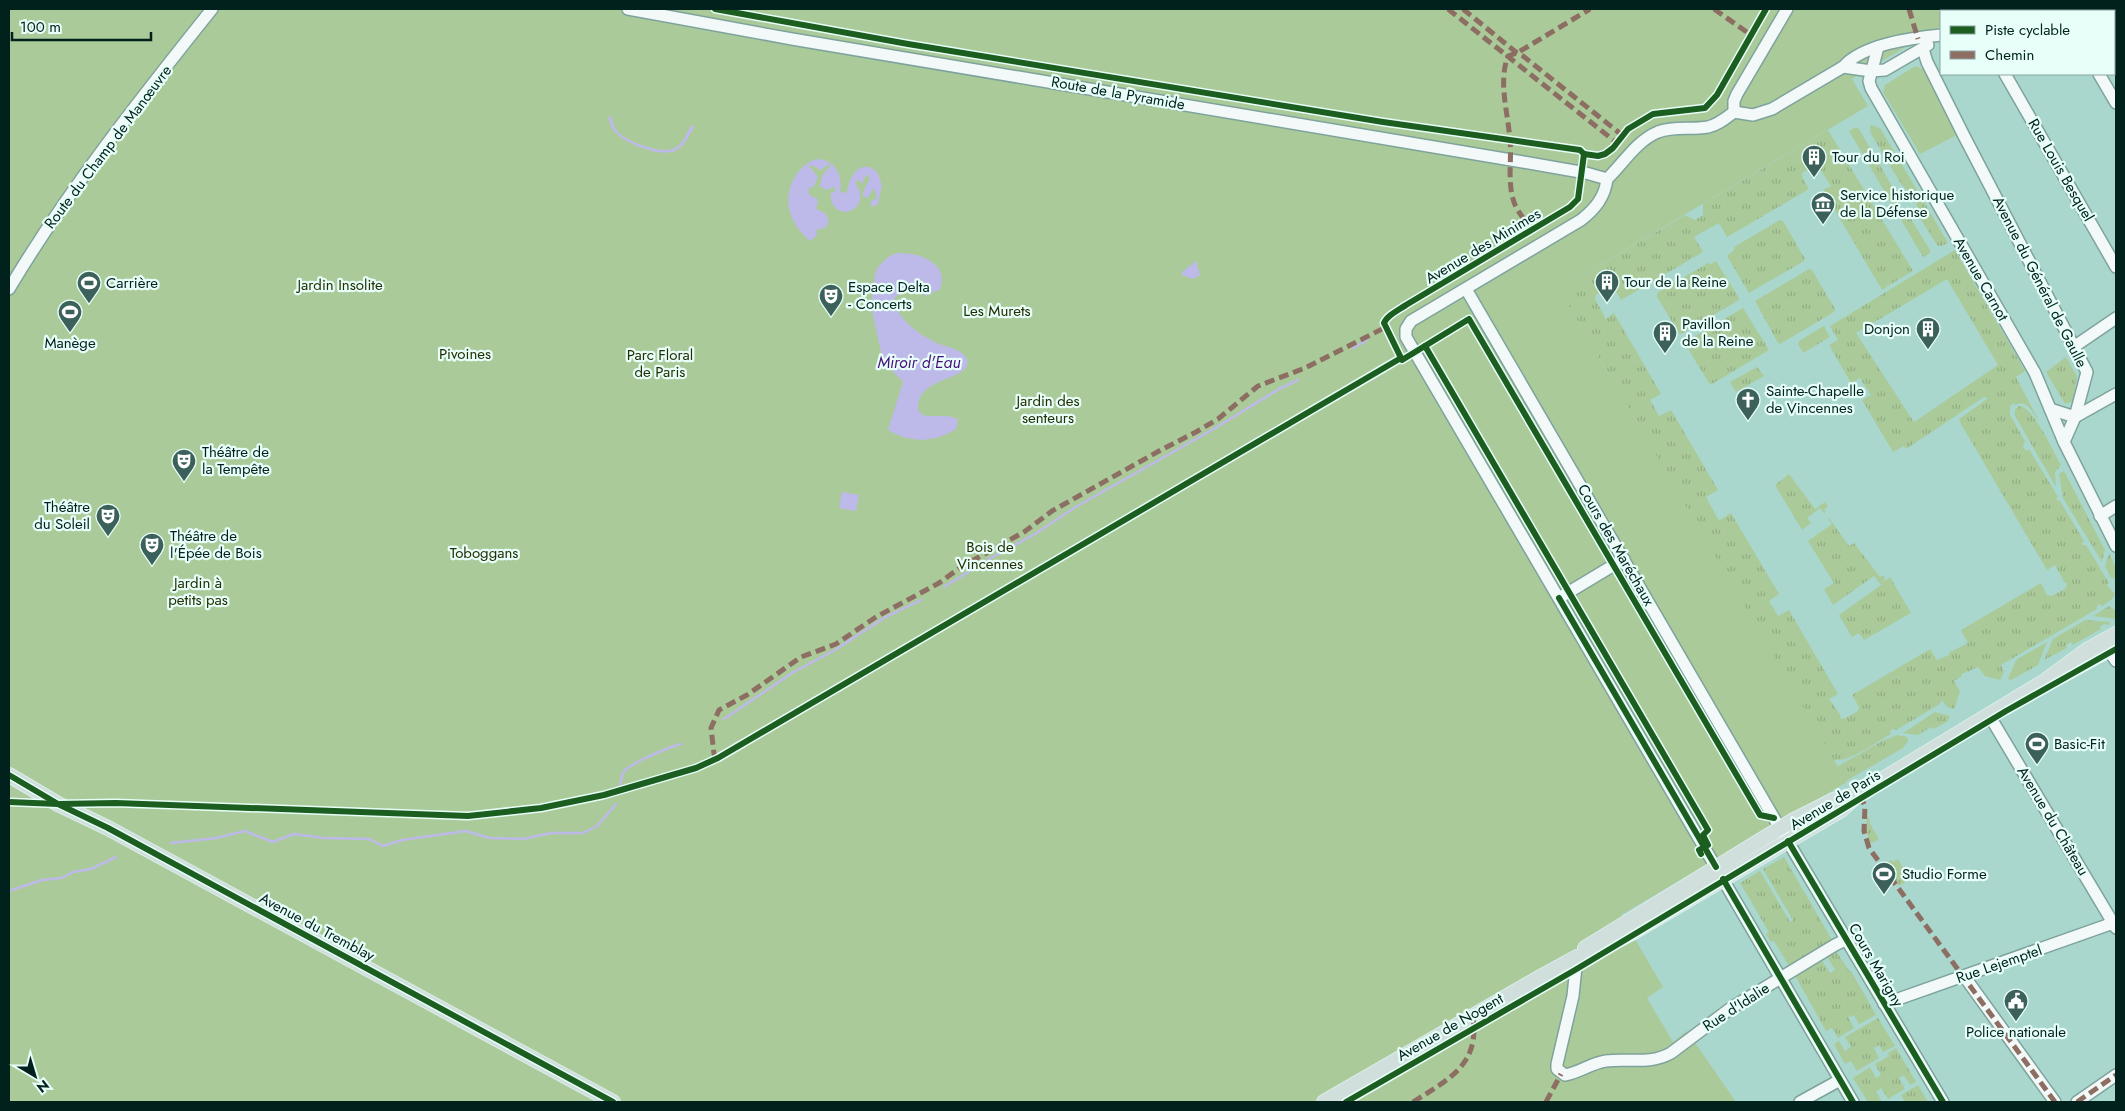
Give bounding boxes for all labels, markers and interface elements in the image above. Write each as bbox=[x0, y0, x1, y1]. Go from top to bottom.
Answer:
scale bar bbox=[12, 10, 151, 42]
legend bbox=[1940, 10, 2115, 75]
text: 100 m bbox=[20, 16, 61, 38]
text: Piste cyclable bbox=[1985, 19, 2070, 41]
text: Chemin bbox=[1985, 44, 2034, 66]
street label: Route du Champ de Manœuvre bbox=[39, 60, 177, 233]
street label: Route de la Pyramide bbox=[1049, 70, 1187, 116]
street label: Rue Louis Besquel bbox=[2023, 114, 2099, 226]
building icon: Tour du Roi bbox=[1801, 144, 1827, 178]
place label: Tour du Roi bbox=[1832, 146, 1905, 168]
place label: Service historique de la Défense bbox=[1840, 184, 1955, 223]
museum icon: Service historique de la Défense bbox=[1810, 191, 1836, 225]
street label: Avenue du Général de Gaulle bbox=[1987, 193, 2093, 372]
street label: Avenue des Minimes bbox=[1421, 203, 1545, 289]
street label: Avenue Carnot bbox=[1948, 233, 2014, 325]
building icon: Tour de la Reine bbox=[1594, 269, 1620, 303]
sports icon: Carrière bbox=[76, 270, 102, 304]
place label: Tour de la Reine bbox=[1624, 271, 1727, 293]
place label: Carrière bbox=[106, 272, 158, 294]
park label: Jardin Insolite bbox=[295, 274, 383, 296]
place label: Espace Delta - Concerts bbox=[848, 276, 930, 315]
theatre icon: Espace Delta - Concerts bbox=[818, 283, 844, 317]
sports icon: Manège bbox=[57, 299, 83, 333]
park label: Les Murets bbox=[963, 300, 1031, 322]
place label: Pavillon de la Reine bbox=[1682, 313, 1754, 352]
building icon: Donjon bbox=[1915, 316, 1941, 350]
place label: Donjon bbox=[1864, 318, 1910, 340]
building icon: Pavillon de la Reine bbox=[1652, 320, 1678, 354]
place label: Manège bbox=[44, 332, 96, 354]
park label: Pivoines bbox=[439, 343, 491, 365]
park label: Parc Floral de Paris bbox=[627, 344, 693, 383]
water label: Miroir d'Eau bbox=[877, 351, 961, 374]
place label: Sainte-Chapelle de Vincennes bbox=[1766, 380, 1864, 419]
church icon: Sainte-Chapelle de Vincennes bbox=[1735, 387, 1761, 421]
park label: Jardin des senteurs bbox=[1014, 390, 1080, 429]
place label: Théâtre de la Tempête bbox=[202, 441, 270, 480]
theatre icon: Théâtre de la Tempête bbox=[171, 448, 197, 482]
street label: Cours des Maréchaux bbox=[1572, 480, 1660, 611]
place label: Théâtre du Soleil bbox=[34, 496, 90, 535]
theatre icon: Théâtre du Soleil bbox=[95, 503, 121, 537]
place label: Théâtre de l'Épée de Bois bbox=[170, 525, 262, 564]
theatre icon: Théâtre de l'Épée de Bois bbox=[139, 532, 165, 566]
park label: Bois de Vincennes bbox=[957, 536, 1023, 575]
park label: Toboggans bbox=[450, 542, 518, 564]
park label: Jardin à petits pas bbox=[168, 572, 228, 611]
sports icon: Basic-Fit bbox=[2024, 731, 2050, 765]
place label: Basic-Fit bbox=[2054, 733, 2105, 755]
street label: Avenue du Château bbox=[2012, 762, 2094, 880]
street label: Avenue de Paris bbox=[1786, 764, 1884, 836]
sports icon: Studio Forme bbox=[1871, 861, 1897, 895]
place label: Studio Forme bbox=[1902, 863, 1987, 885]
street label: Avenue du Tremblay bbox=[255, 887, 379, 967]
street label: Cours Marigny bbox=[1843, 919, 1909, 1011]
street label: Rue Lejemptel bbox=[1953, 939, 2045, 989]
street label: Rue d'Idalie bbox=[1698, 977, 1774, 1037]
street label: Avenue de Nogent bbox=[1393, 987, 1508, 1066]
public building icon: Police nationale bbox=[2003, 988, 2029, 1022]
place label: Police nationale bbox=[1966, 1021, 2066, 1043]
north arrow bbox=[10, 1051, 60, 1101]
text: N bbox=[32, 1075, 54, 1098]

